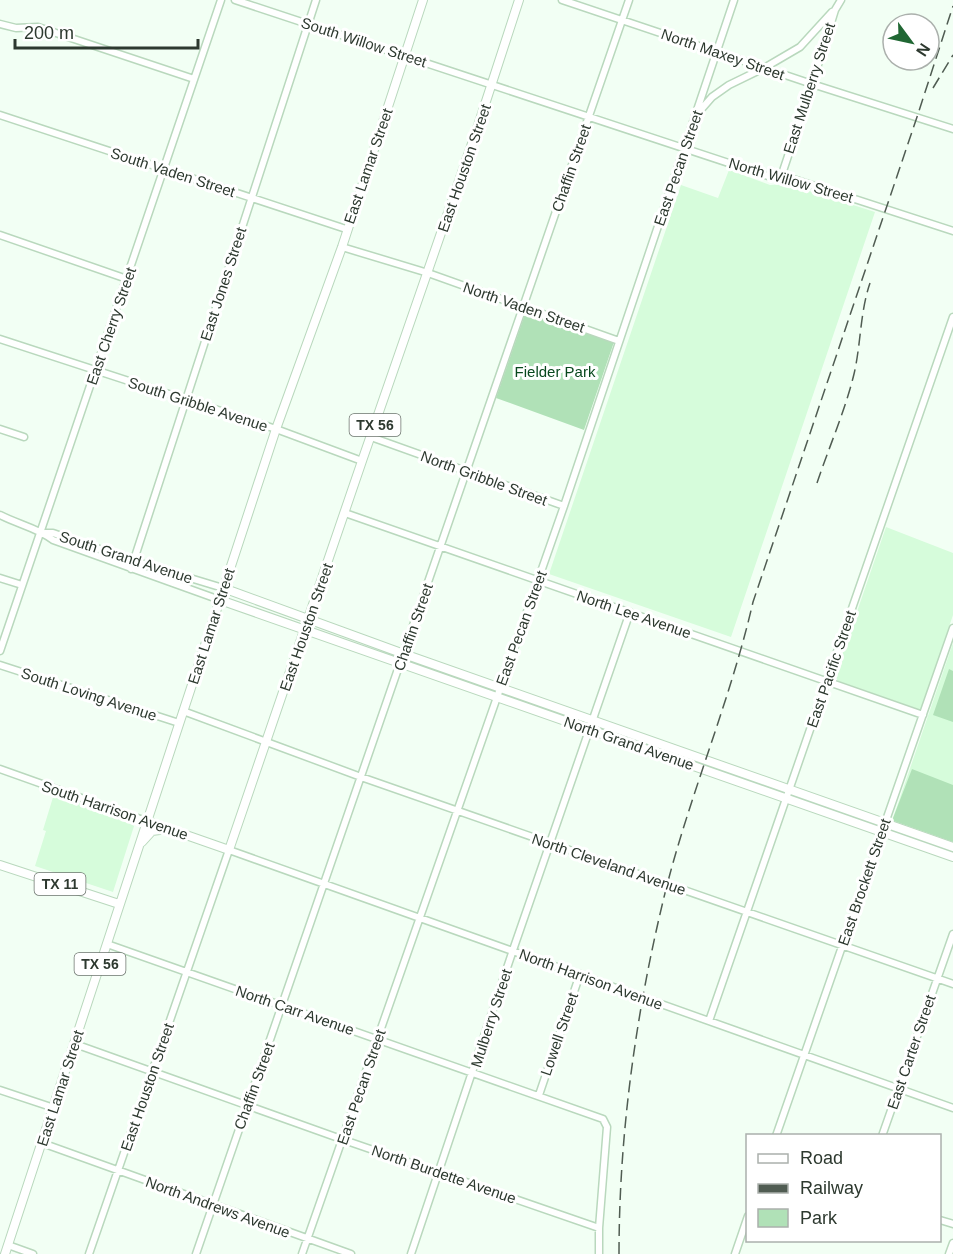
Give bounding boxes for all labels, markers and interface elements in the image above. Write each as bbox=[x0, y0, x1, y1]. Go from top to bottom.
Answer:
scale bar bbox=[15, 12, 198, 50]
north arrow bbox=[881, 12, 941, 72]
street label: South Willow Street bbox=[299, 14, 430, 71]
street label: East Mulberry Street bbox=[780, 20, 838, 156]
text: 200 m bbox=[24, 23, 74, 43]
street label: North Maxey Street bbox=[659, 25, 788, 83]
text: N bbox=[913, 40, 933, 59]
street label: East Houston Street bbox=[434, 101, 494, 234]
street label: East Lamar Street bbox=[340, 105, 396, 226]
street label: East Pecan Street bbox=[650, 107, 706, 228]
street label: Chaffin Street bbox=[548, 121, 594, 214]
street label: South Vaden Street bbox=[109, 144, 238, 200]
street label: North Willow Street bbox=[727, 154, 856, 206]
street label: East Jones Street bbox=[197, 224, 250, 343]
street label: East Cherry Street bbox=[83, 264, 139, 387]
street label: North Vaden Street bbox=[461, 278, 588, 336]
park label: Fielder Park bbox=[515, 363, 596, 380]
street label: South Gribble Avenue bbox=[126, 373, 270, 435]
road number: TX 56 bbox=[350, 414, 400, 436]
street label: North Gribble Street bbox=[418, 447, 550, 509]
street label: South Grand Avenue bbox=[57, 527, 195, 587]
street label: East Houston Street bbox=[276, 560, 336, 693]
street label: East Lamar Street bbox=[184, 565, 238, 686]
street label: East Pecan Street bbox=[492, 568, 550, 688]
street label: Chaffin Street bbox=[390, 580, 436, 673]
street label: North Lee Avenue bbox=[575, 586, 693, 642]
street label: East Pacific Street bbox=[803, 608, 859, 730]
street label: South Loving Avenue bbox=[19, 664, 159, 724]
street label: North Grand Avenue bbox=[562, 713, 696, 773]
street label: South Harrison Avenue bbox=[39, 777, 191, 843]
street label: East Brockett Street bbox=[834, 815, 894, 948]
street label: North Cleveland Avenue bbox=[530, 830, 688, 898]
road number: TX 11 bbox=[34, 873, 86, 895]
street label: North Harrison Avenue bbox=[517, 945, 665, 1013]
road number: TX 56 bbox=[74, 953, 126, 975]
street label: Mulberry Street bbox=[467, 966, 515, 1069]
street label: North Carr Avenue bbox=[234, 982, 356, 1038]
street label: Lowell Street bbox=[537, 989, 581, 1078]
street label: East Carter Street bbox=[883, 992, 939, 1112]
street label: East Houston Street bbox=[117, 1020, 177, 1153]
street label: East Pecan Street bbox=[333, 1026, 389, 1147]
street label: East Lamar Street bbox=[33, 1027, 87, 1148]
street label: Chaffin Street bbox=[230, 1039, 278, 1132]
legend bbox=[746, 1134, 941, 1242]
street label: North Burdette Avenue bbox=[370, 1141, 518, 1207]
text: Road bbox=[800, 1148, 843, 1168]
street label: North Andrews Avenue bbox=[144, 1173, 292, 1241]
text: Railway bbox=[800, 1178, 863, 1198]
text: Park bbox=[800, 1208, 838, 1228]

